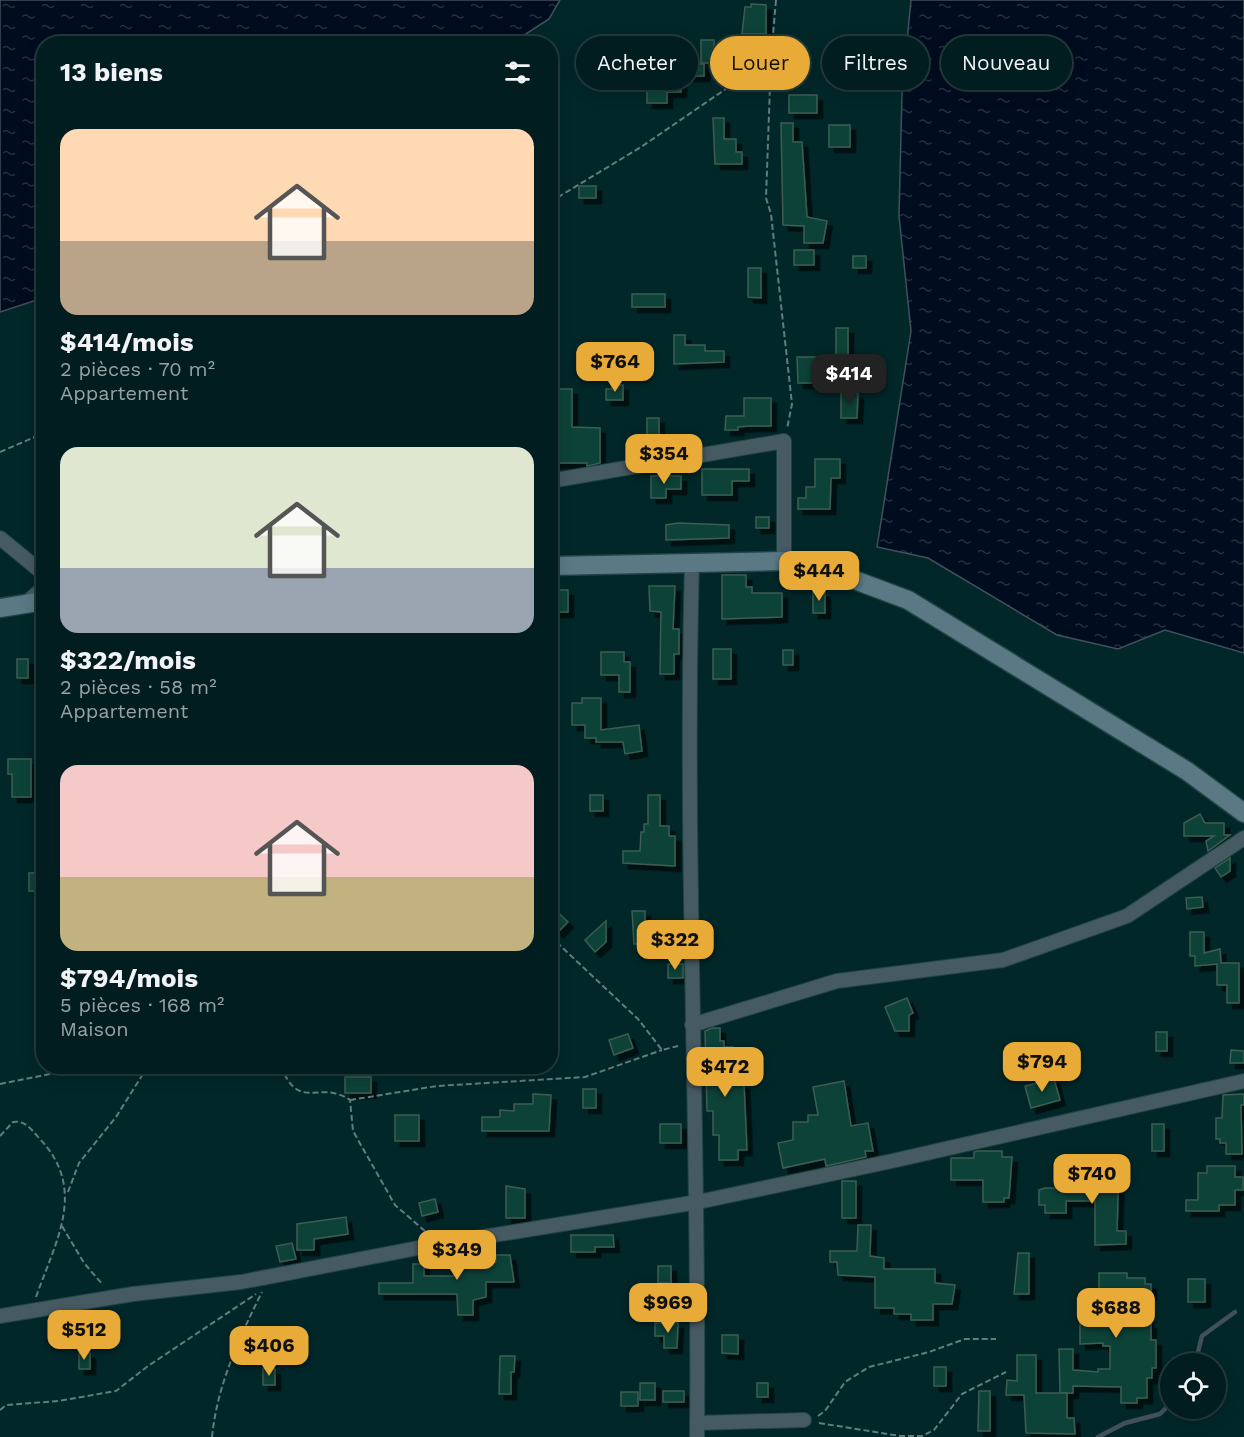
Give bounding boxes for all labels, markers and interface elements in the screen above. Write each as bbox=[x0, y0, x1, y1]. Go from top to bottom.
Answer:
chip: Acheter bbox=[576, 36, 698, 90]
chip: Louer bbox=[710, 36, 810, 90]
chip: Filtres bbox=[822, 36, 929, 90]
chip: Nouveau bbox=[941, 36, 1072, 90]
icon: filters bbox=[501, 56, 534, 89]
text: 13 biens bbox=[60, 57, 163, 87]
icon: home bbox=[243, 168, 351, 276]
text: $414/mois bbox=[60, 327, 194, 357]
pin: $764 bbox=[579, 342, 651, 393]
text: $764 bbox=[590, 349, 640, 373]
pin: $414 bbox=[813, 354, 885, 405]
text: 2 pièces · 70 m² bbox=[60, 357, 215, 381]
text: $414 bbox=[826, 361, 872, 385]
text: Appartement bbox=[60, 381, 188, 405]
pin: $354 bbox=[628, 434, 700, 485]
text: $354 bbox=[639, 441, 689, 465]
icon: home bbox=[243, 486, 351, 594]
pin: $444 bbox=[783, 551, 855, 602]
text: $444 bbox=[793, 558, 845, 582]
text: $322/mois bbox=[60, 645, 196, 675]
text: 2 pièces · 58 m² bbox=[60, 675, 216, 699]
text: Appartement bbox=[60, 699, 188, 723]
icon: home bbox=[243, 804, 351, 912]
pin: $322 bbox=[639, 920, 711, 971]
text: $322 bbox=[651, 927, 699, 951]
text: $794/mois bbox=[60, 963, 198, 993]
text: 5 pièces · 168 m² bbox=[60, 993, 224, 1017]
text: Maison bbox=[60, 1017, 129, 1041]
pin: $794 bbox=[1006, 1042, 1078, 1093]
pin: $472 bbox=[689, 1047, 761, 1098]
text: $794 bbox=[1017, 1049, 1067, 1073]
text: $472 bbox=[701, 1054, 749, 1078]
pin: $740 bbox=[1056, 1154, 1128, 1205]
text: $740 bbox=[1067, 1161, 1117, 1185]
pin: $349 bbox=[421, 1230, 493, 1281]
text: $349 bbox=[432, 1237, 482, 1261]
pin: $969 bbox=[632, 1283, 704, 1334]
pin: $688 bbox=[1080, 1288, 1152, 1339]
text: $969 bbox=[643, 1290, 693, 1314]
text: $688 bbox=[1091, 1295, 1141, 1319]
pin: $512 bbox=[48, 1310, 120, 1361]
text: $512 bbox=[61, 1317, 107, 1341]
pin: $406 bbox=[233, 1326, 305, 1377]
text: $406 bbox=[244, 1333, 294, 1357]
map controls bbox=[1160, 1353, 1226, 1419]
button: locate bbox=[1160, 1353, 1226, 1419]

